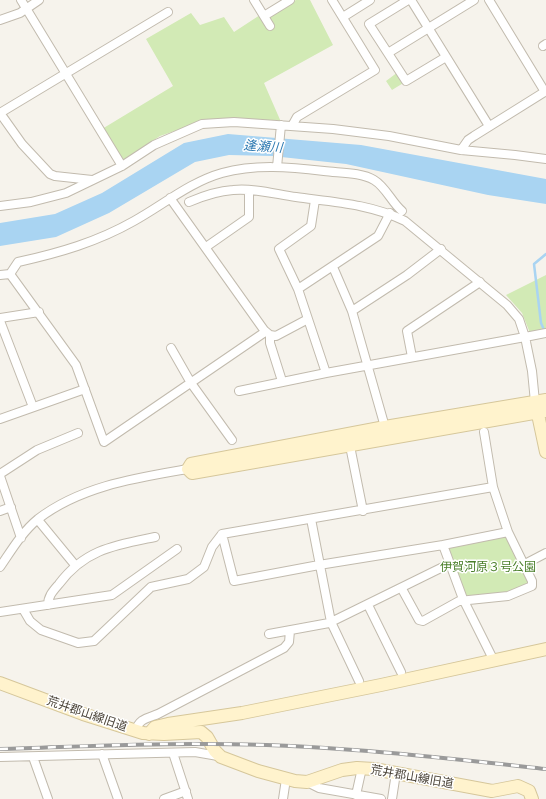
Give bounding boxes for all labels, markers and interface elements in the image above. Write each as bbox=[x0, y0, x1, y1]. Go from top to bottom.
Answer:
water label: 逢瀬川 bbox=[243, 138, 283, 156]
park label: 伊賀河原３号公園 bbox=[440, 560, 536, 574]
street label: 荒井郡山線旧道 bbox=[45, 694, 129, 734]
street label: 荒井郡山線旧道 bbox=[369, 763, 455, 791]

